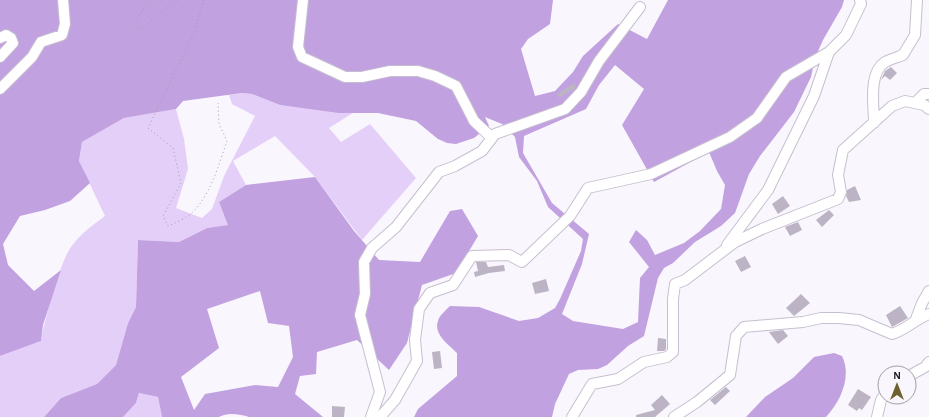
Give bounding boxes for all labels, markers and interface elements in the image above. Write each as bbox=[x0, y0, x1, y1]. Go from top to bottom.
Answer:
north arrow bbox=[877, 365, 917, 405]
text: N bbox=[893, 370, 901, 381]

